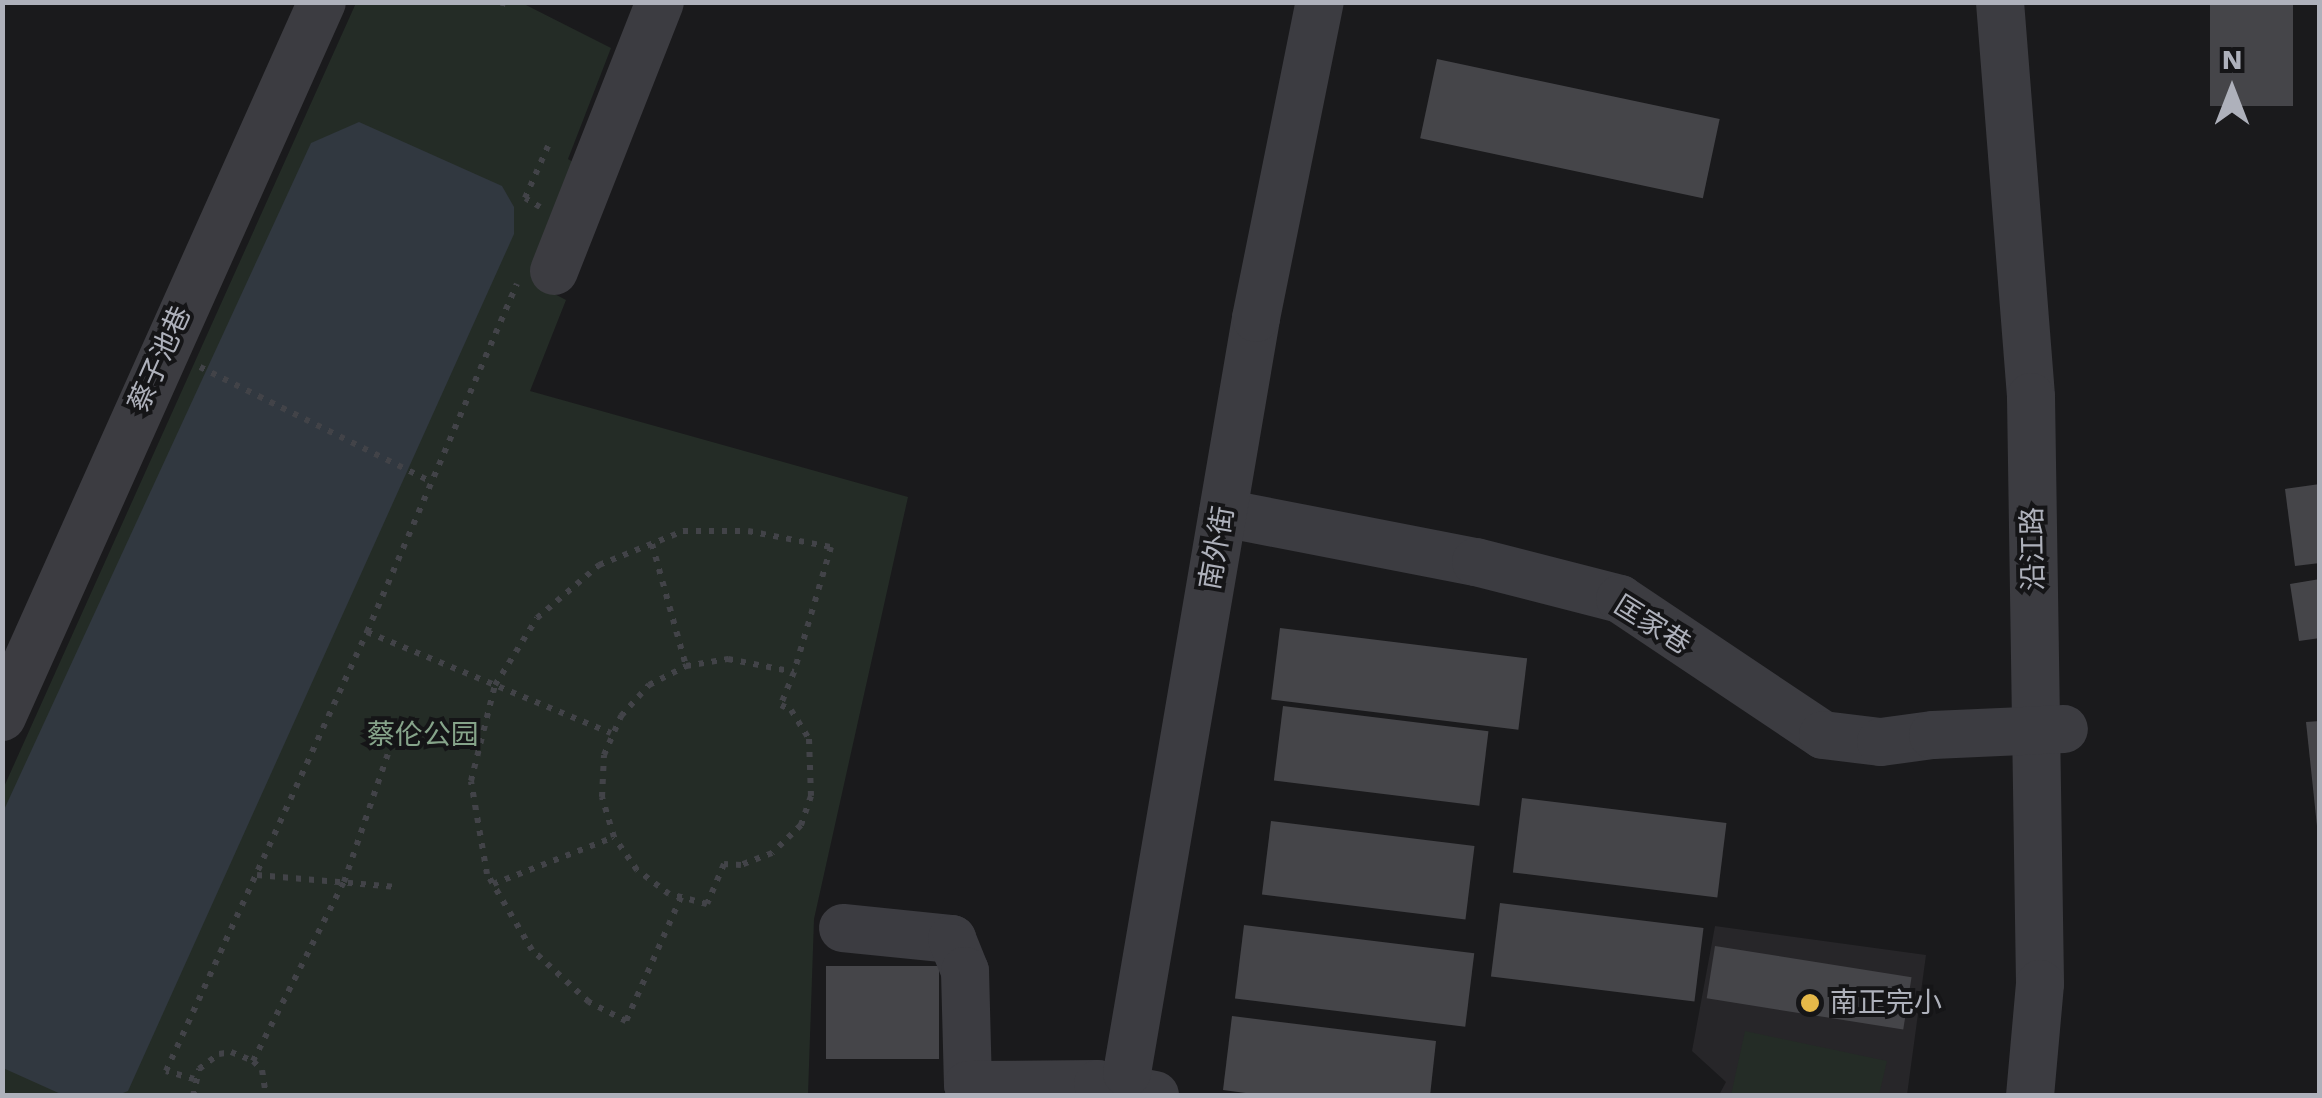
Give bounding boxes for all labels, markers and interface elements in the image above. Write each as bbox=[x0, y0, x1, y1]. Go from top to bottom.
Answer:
north arrow bbox=[2182, 40, 2282, 140]
text: N bbox=[2222, 43, 2242, 76]
street label: 蔡子池巷 bbox=[122, 301, 198, 417]
street label: 南外街 bbox=[1193, 504, 1241, 592]
street label: 沿江路 bbox=[2015, 507, 2051, 591]
street label: 匡家巷 bbox=[1607, 588, 1697, 662]
park label: 蔡伦公园 bbox=[367, 718, 479, 752]
place label: 南正完小 bbox=[1830, 986, 1942, 1020]
marker: 南正完小 bbox=[1799, 992, 1821, 1014]

